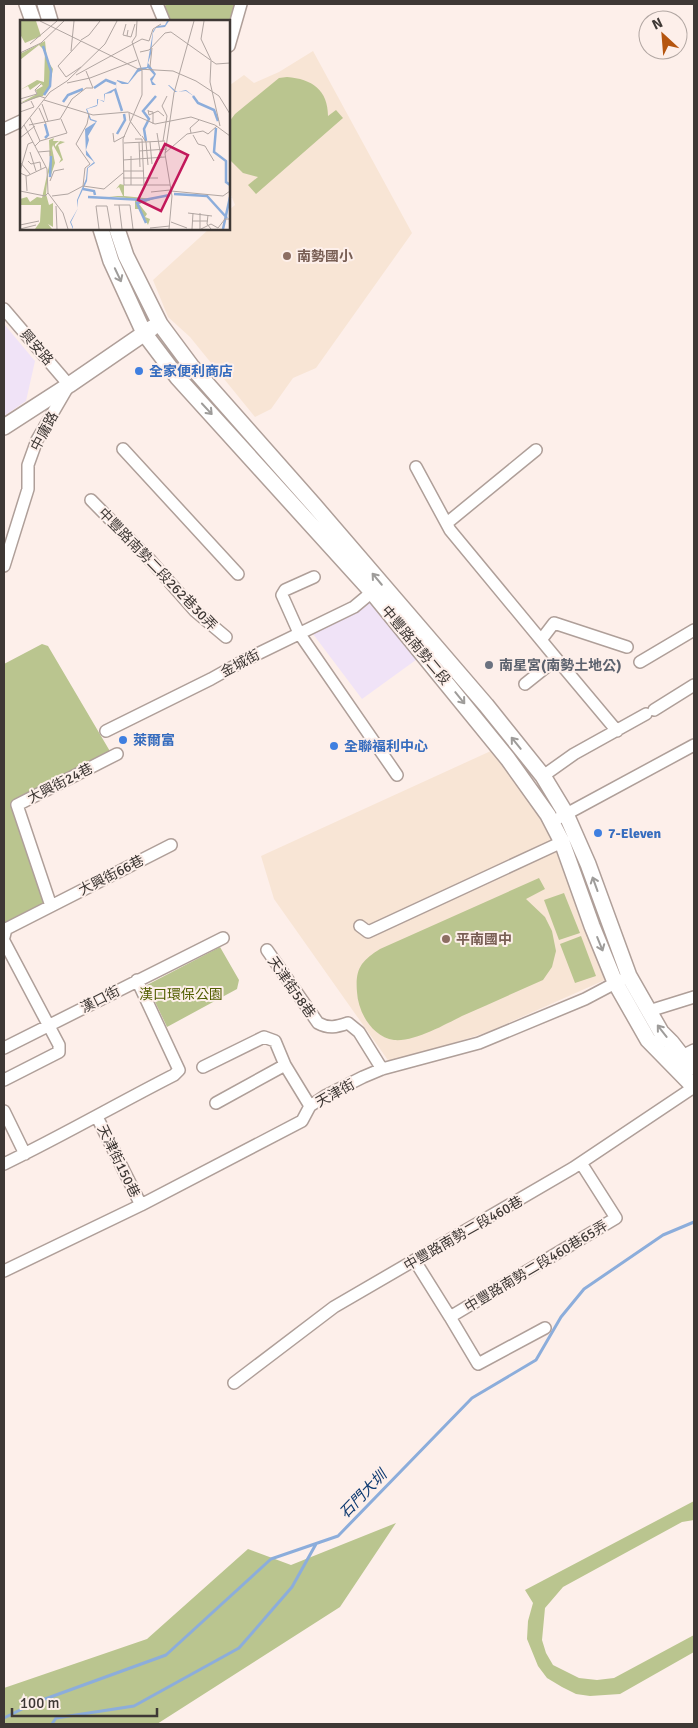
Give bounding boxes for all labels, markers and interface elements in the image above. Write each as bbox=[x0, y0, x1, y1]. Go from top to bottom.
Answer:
north arrow bbox=[638, 10, 688, 60]
text: N bbox=[649, 14, 666, 34]
inset map bbox=[20, 20, 230, 230]
place label: 南勢國小 bbox=[297, 248, 353, 265]
marker: 南勢國小 bbox=[281, 250, 293, 262]
one-way arrow bbox=[113, 267, 123, 282]
street label: 興安路 bbox=[16, 326, 57, 369]
place label: 全家便利商店 bbox=[149, 363, 233, 380]
marker: 全家便利商店 bbox=[133, 365, 145, 377]
one-way arrow bbox=[201, 402, 213, 415]
street label: 中庸路 bbox=[27, 409, 62, 454]
street label: 中豐路南勢二段262巷30弄 bbox=[95, 505, 221, 634]
one-way arrow bbox=[372, 572, 383, 585]
street label: 中豐路南勢二段 bbox=[378, 602, 454, 688]
street label: 金城街 bbox=[218, 646, 263, 681]
place label: 南星宮(南勢土地公) bbox=[499, 657, 622, 674]
marker: 南星宮(南勢土地公) bbox=[483, 659, 495, 671]
one-way arrow bbox=[454, 692, 465, 705]
place label: 萊爾富 bbox=[133, 732, 175, 749]
marker: 萊爾富 bbox=[117, 734, 129, 746]
one-way arrow bbox=[511, 737, 522, 750]
place label: 全聯福利中心 bbox=[344, 738, 428, 755]
marker: 全聯福利中心 bbox=[328, 740, 340, 752]
street label: 大興街24巷 bbox=[25, 760, 96, 807]
place label: 7-Eleven bbox=[608, 825, 661, 842]
marker: 7-Eleven bbox=[592, 827, 604, 839]
street label: 大興街66巷 bbox=[76, 852, 147, 899]
one-way arrow bbox=[590, 876, 599, 892]
place label: 平南國中 bbox=[456, 931, 512, 948]
marker: 平南國中 bbox=[440, 933, 452, 945]
one-way arrow bbox=[595, 936, 605, 951]
street label: 天津街58巷 bbox=[264, 953, 319, 1021]
street label: 漢口街 bbox=[78, 982, 123, 1017]
park label: 漢口環保公園 bbox=[139, 986, 223, 1003]
one-way arrow bbox=[657, 1024, 667, 1038]
street label: 天津街 bbox=[313, 1076, 358, 1111]
street label: 天津街150巷 bbox=[94, 1122, 143, 1200]
street label: 中豐路南勢二段460巷 bbox=[401, 1192, 526, 1274]
street label: 中豐路南勢二段460巷65弄 bbox=[462, 1217, 611, 1316]
water label: 石門大圳 bbox=[336, 1465, 392, 1522]
scale bar bbox=[12, 1686, 158, 1718]
text: 100 m bbox=[20, 1694, 60, 1712]

